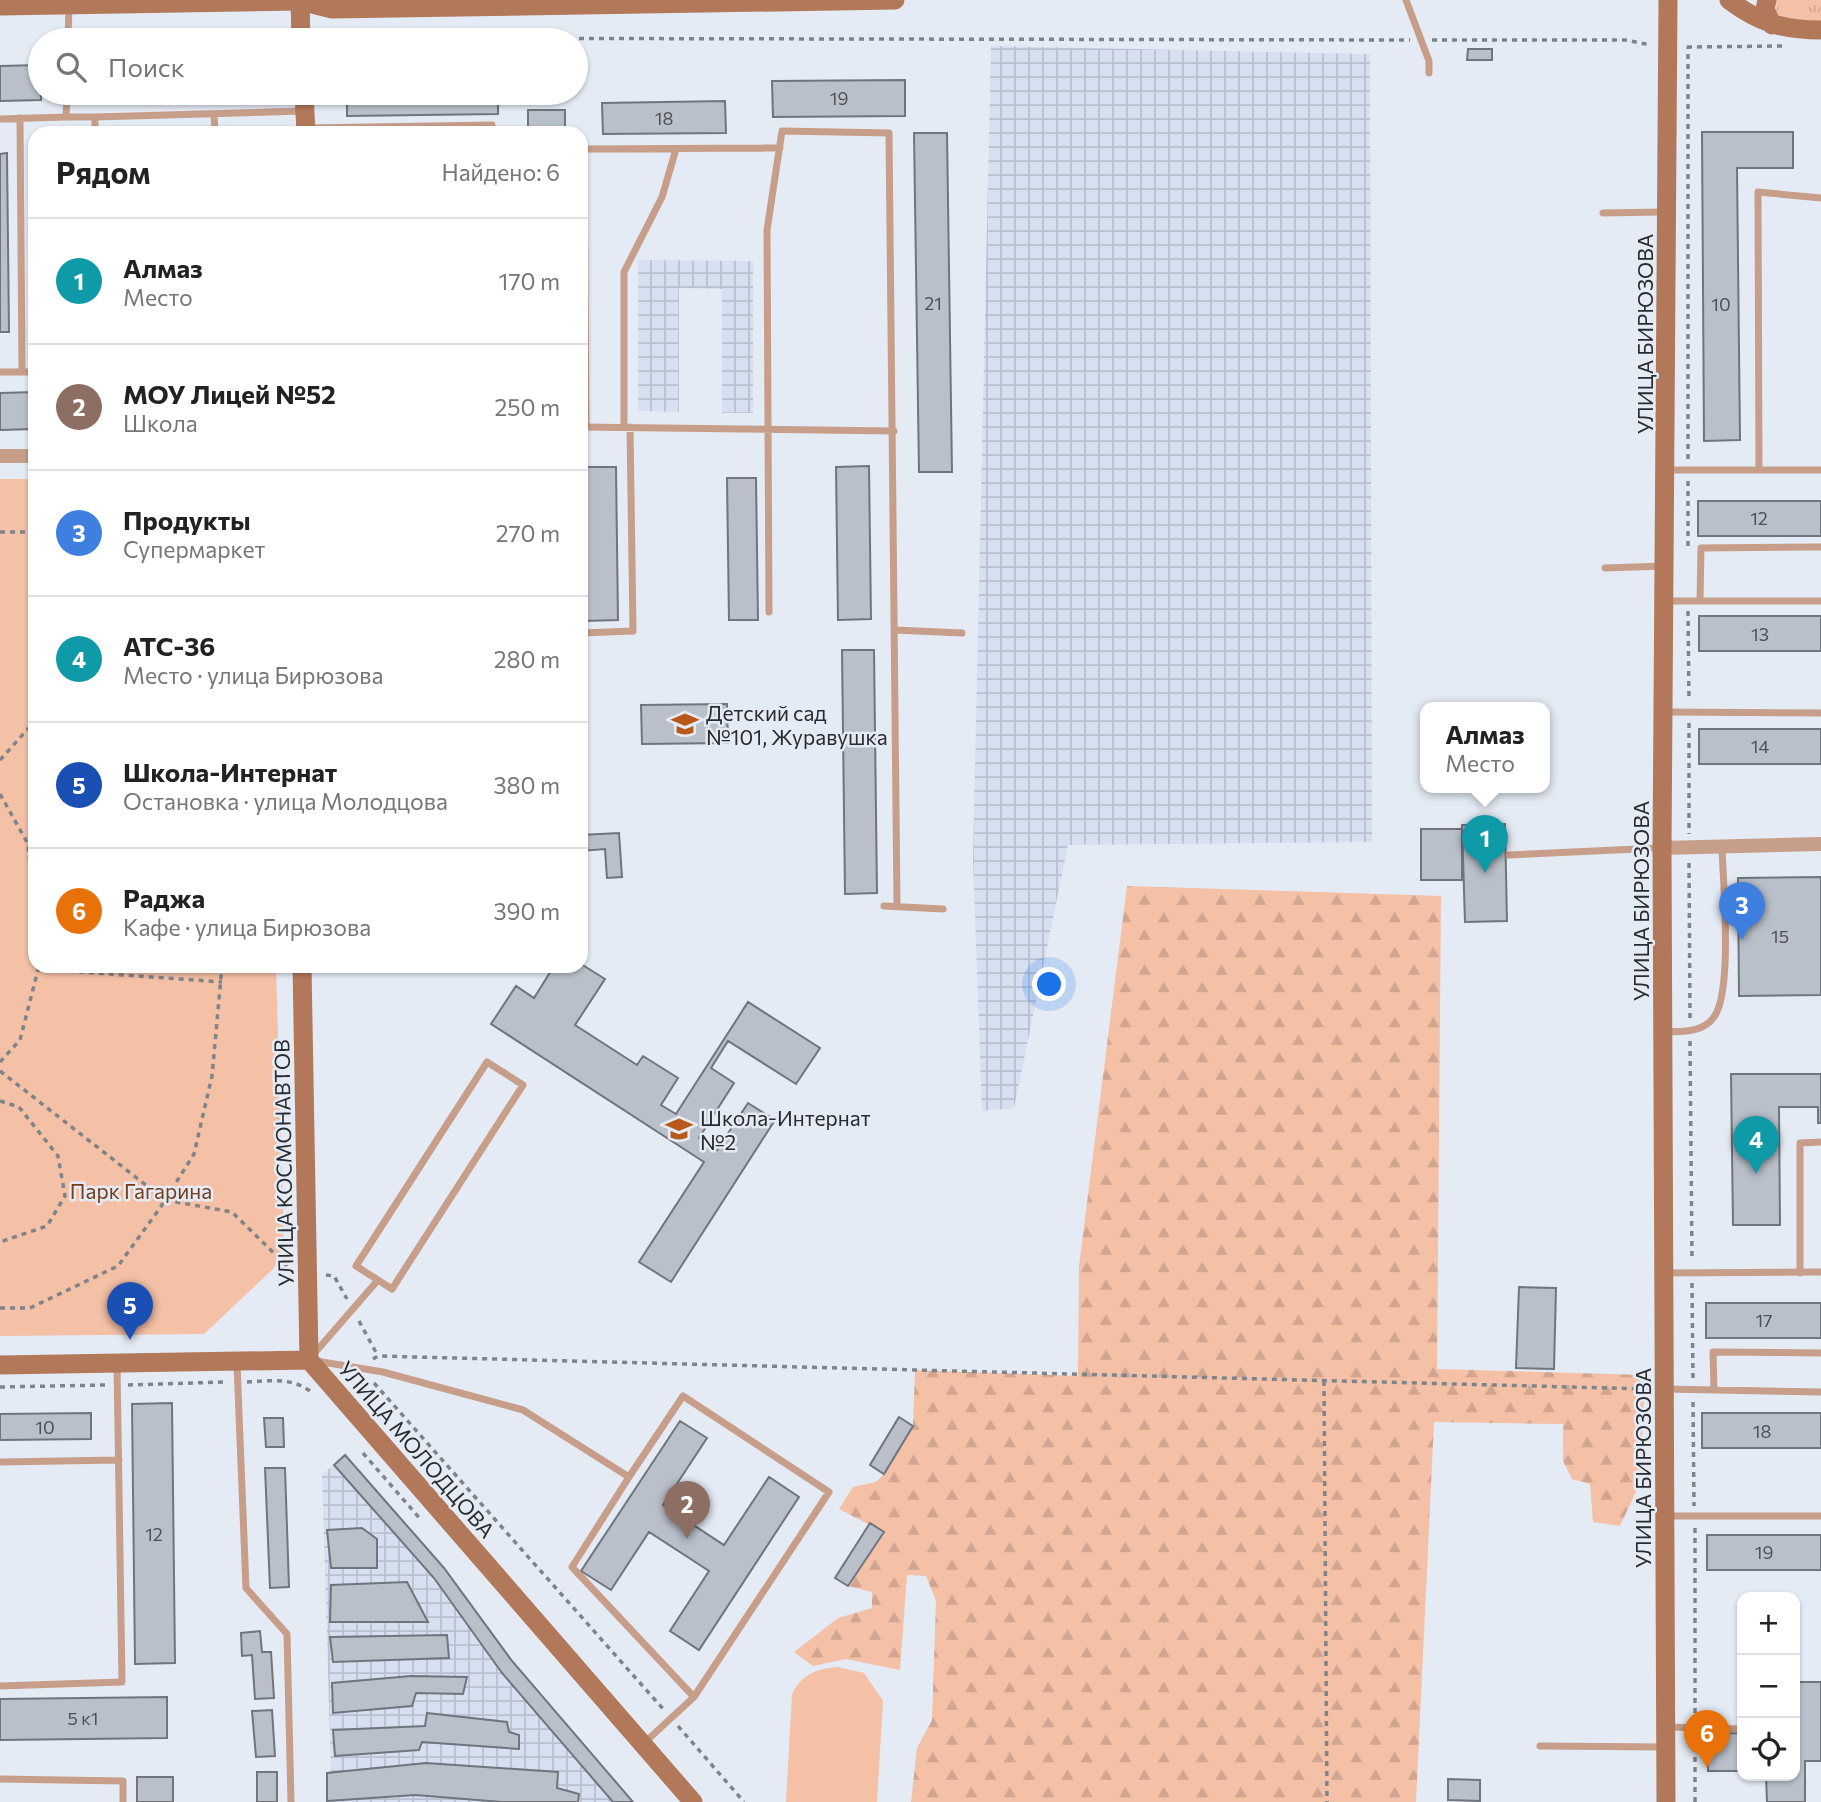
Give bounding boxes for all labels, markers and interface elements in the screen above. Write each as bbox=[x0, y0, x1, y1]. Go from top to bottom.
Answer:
search box bbox=[28, 28, 588, 105]
icon: search bbox=[52, 48, 90, 86]
text: Поиск bbox=[108, 51, 185, 82]
house number: 19 bbox=[830, 87, 848, 109]
house number: 18 bbox=[655, 107, 673, 129]
text: Рядом bbox=[56, 153, 150, 190]
text: Найдено: 6 bbox=[441, 158, 560, 186]
street label: УЛИЦА БИРЮЗОВА bbox=[1632, 234, 1657, 434]
text: Алмаз bbox=[123, 252, 203, 283]
text: 1 bbox=[74, 267, 84, 295]
text: 170 m bbox=[499, 267, 560, 295]
text: Место bbox=[123, 283, 193, 311]
house number: 21 bbox=[924, 292, 942, 314]
house number: 10 bbox=[1711, 293, 1731, 315]
text: МОУ Лицей №52 bbox=[123, 378, 336, 409]
text: 2 bbox=[72, 393, 86, 421]
text: 250 m bbox=[495, 393, 560, 421]
text: Школа bbox=[123, 409, 198, 437]
text: Продукты bbox=[123, 504, 251, 535]
house number: 12 bbox=[1750, 507, 1768, 529]
text: 3 bbox=[72, 519, 86, 547]
text: 270 m bbox=[496, 519, 560, 547]
text: Супермаркет bbox=[123, 535, 265, 563]
house number: 13 bbox=[1751, 623, 1769, 645]
text: АТС-36 bbox=[123, 630, 215, 661]
text: 4 bbox=[72, 645, 86, 673]
text: 280 m bbox=[494, 645, 560, 673]
text: Место · улица Бирюзова bbox=[123, 661, 383, 689]
place label: Детский сад №101, Журавушка bbox=[706, 700, 888, 749]
popup bbox=[1420, 702, 1550, 793]
school or university icon: Детский сад №101, Журавушка bbox=[670, 709, 700, 739]
text: Алмаз bbox=[1445, 718, 1525, 749]
house number: 14 bbox=[1751, 735, 1769, 757]
text: Место bbox=[1445, 749, 1515, 777]
text: Школа-Интернат bbox=[123, 756, 337, 787]
text: 5 bbox=[72, 771, 86, 799]
text: 380 m bbox=[493, 771, 560, 799]
text: Остановка · улица Молодцова bbox=[123, 787, 448, 815]
street label: УЛИЦА БИРЮЗОВА bbox=[1628, 801, 1653, 1001]
pin: 1 bbox=[1462, 815, 1508, 873]
text: Раджа bbox=[123, 882, 205, 913]
pin: 3 bbox=[1719, 882, 1765, 940]
text: 6 bbox=[72, 897, 86, 925]
text: 390 m bbox=[493, 897, 560, 925]
text: Кафе · улица Бирюзова bbox=[123, 913, 371, 941]
house number: 15 bbox=[1771, 925, 1789, 947]
your location bbox=[1032, 967, 1066, 1001]
street label: УЛИЦА КОСМОНАВТОВ bbox=[268, 1039, 298, 1287]
place label: Школа-Интернат №2 bbox=[700, 1105, 871, 1154]
school or university icon: Школа-Интернат №2 bbox=[664, 1114, 694, 1144]
pin: 4 bbox=[1733, 1116, 1779, 1174]
park label: Парк Гагарина bbox=[70, 1178, 212, 1203]
pin: 5 bbox=[107, 1282, 153, 1340]
house number: 17 bbox=[1755, 1309, 1773, 1331]
street label: УЛИЦА МОЛОДЦОВА bbox=[334, 1356, 500, 1542]
street label: УЛИЦА БИРЮЗОВА bbox=[1630, 1368, 1655, 1568]
house number: 10 bbox=[35, 1416, 55, 1438]
house number: 18 bbox=[1753, 1420, 1771, 1442]
pin: 2 bbox=[664, 1481, 710, 1539]
house number: 12 bbox=[145, 1523, 163, 1545]
house number: 19 bbox=[1755, 1541, 1773, 1563]
map controls bbox=[1737, 1592, 1800, 1781]
button: + bbox=[1737, 1592, 1800, 1655]
button: − bbox=[1737, 1655, 1800, 1718]
house number: 5 к1 bbox=[67, 1707, 99, 1729]
pin: 6 bbox=[1684, 1710, 1730, 1768]
button: locate bbox=[1737, 1718, 1800, 1781]

